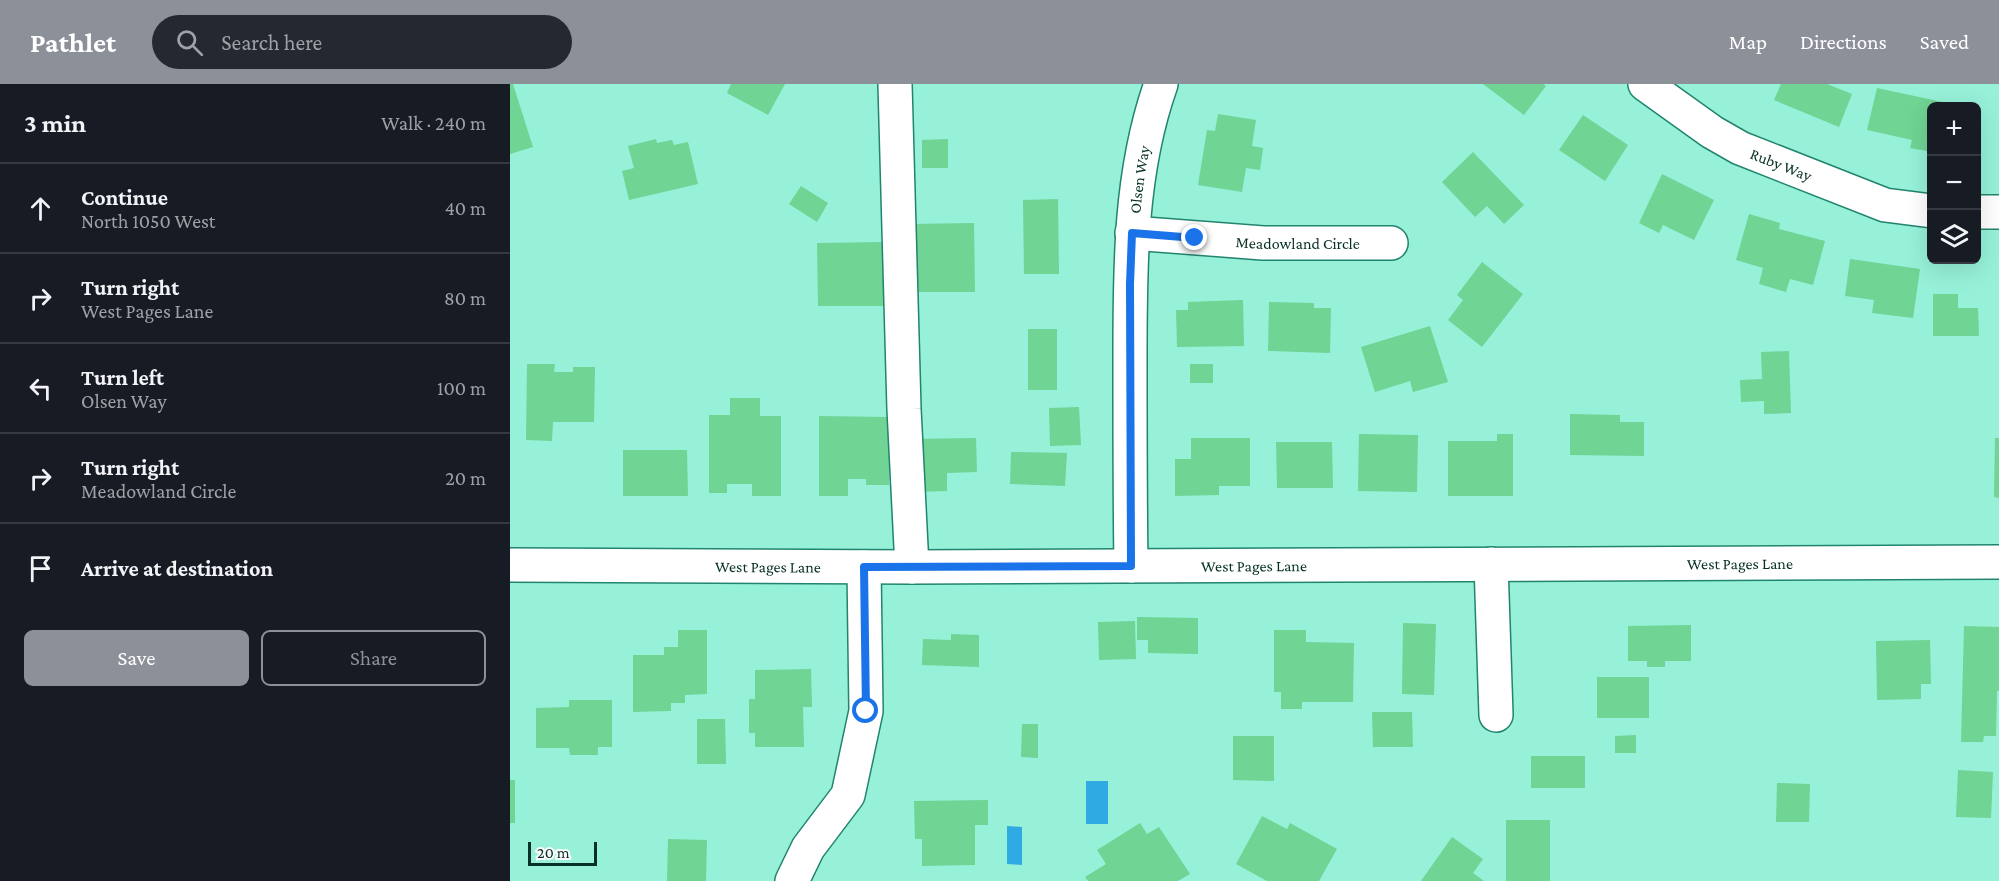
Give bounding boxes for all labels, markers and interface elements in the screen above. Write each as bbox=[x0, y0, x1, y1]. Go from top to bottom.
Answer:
search box bbox=[152, 15, 572, 69]
icon: search bbox=[173, 26, 206, 59]
text: Pathlet bbox=[30, 27, 116, 58]
text: Search here bbox=[221, 30, 322, 55]
text: Map bbox=[1729, 30, 1767, 54]
text: Directions bbox=[1800, 30, 1887, 54]
text: Saved bbox=[1920, 30, 1969, 54]
map controls bbox=[1927, 102, 1981, 264]
button: + bbox=[1927, 102, 1981, 156]
text: 3 min bbox=[24, 109, 86, 138]
text: Walk · 240 m bbox=[381, 112, 486, 134]
street label: Olsen Way bbox=[1126, 143, 1153, 214]
street label: Ruby Way bbox=[1748, 145, 1815, 185]
button: − bbox=[1927, 156, 1981, 210]
text: Continue bbox=[81, 185, 168, 210]
icon: ahead bbox=[24, 192, 57, 225]
text: 40 m bbox=[445, 197, 486, 219]
text: North 1050 West bbox=[81, 210, 215, 232]
button: layers bbox=[1927, 210, 1981, 264]
route end bbox=[1181, 224, 1207, 250]
street label: Meadowland Circle bbox=[1235, 232, 1360, 252]
text: Turn right bbox=[81, 275, 179, 300]
icon: right bbox=[24, 282, 57, 315]
text: 80 m bbox=[444, 287, 486, 309]
text: West Pages Lane bbox=[81, 300, 213, 322]
text: Turn left bbox=[81, 365, 164, 390]
icon: left bbox=[24, 372, 57, 405]
text: 100 m bbox=[437, 377, 486, 399]
text: Olsen Way bbox=[81, 390, 167, 412]
text: Turn right bbox=[81, 455, 179, 480]
icon: right bbox=[24, 462, 57, 495]
text: 20 m bbox=[445, 467, 486, 489]
text: Meadowland Circle bbox=[81, 480, 236, 502]
icon: arrive bbox=[24, 552, 57, 585]
street label: West Pages Lane bbox=[1687, 554, 1793, 573]
text: Arrive at destination bbox=[81, 556, 273, 581]
street label: West Pages Lane bbox=[1201, 557, 1307, 575]
street label: West Pages Lane bbox=[715, 558, 821, 576]
button: Save bbox=[24, 630, 249, 686]
button: Share bbox=[261, 630, 486, 686]
route start bbox=[852, 697, 878, 723]
scale bar bbox=[528, 839, 597, 866]
text: 20 m bbox=[537, 844, 570, 861]

